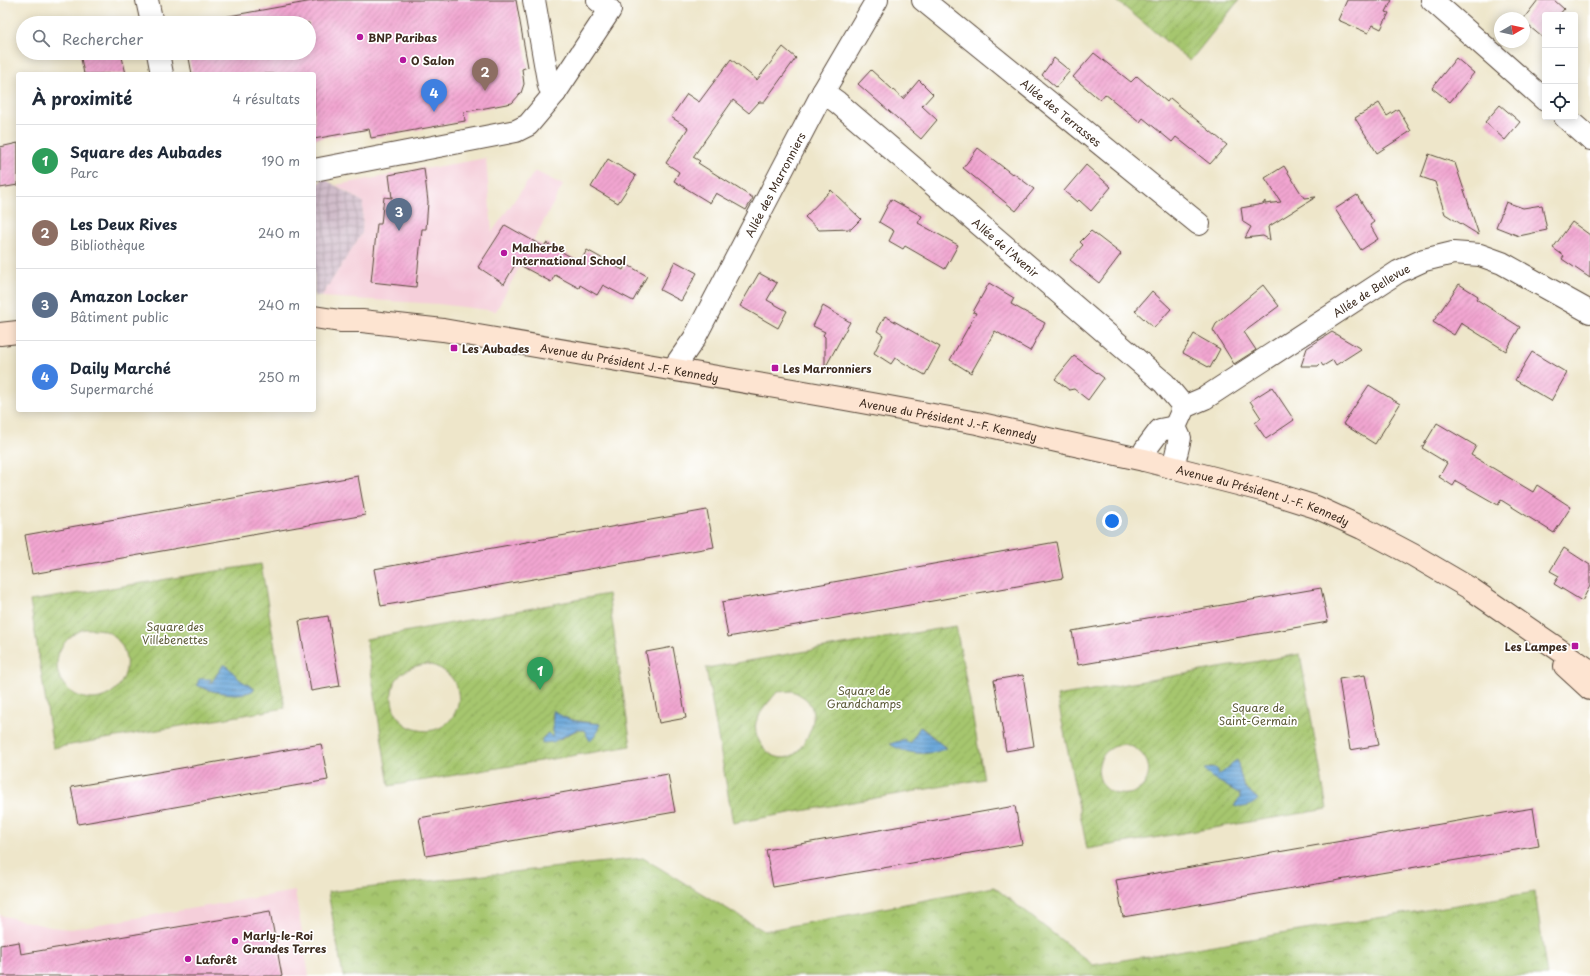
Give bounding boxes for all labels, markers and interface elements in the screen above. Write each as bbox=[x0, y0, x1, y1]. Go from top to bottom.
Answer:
north arrow bbox=[1494, 12, 1530, 48]
map controls bbox=[1542, 12, 1578, 120]
button: + bbox=[1542, 12, 1578, 48]
search box bbox=[16, 16, 316, 60]
icon: search bbox=[30, 27, 52, 49]
text: Rechercher bbox=[62, 27, 143, 50]
place label: BNP Paribas bbox=[368, 29, 437, 46]
marker: BNP Paribas bbox=[355, 32, 365, 42]
button: − bbox=[1542, 48, 1578, 84]
place label: O Salon bbox=[411, 52, 455, 69]
marker: O Salon bbox=[398, 55, 408, 65]
pin: 2 bbox=[472, 58, 498, 91]
street label: Allée des Terrasses bbox=[1017, 74, 1105, 150]
pin: 4 bbox=[421, 79, 447, 112]
button: locate bbox=[1542, 84, 1578, 120]
text: À proximité bbox=[32, 85, 132, 111]
text: 4 résultats bbox=[233, 89, 300, 108]
street label: Allée des Marronniers bbox=[740, 129, 809, 240]
text: Square des Aubades bbox=[70, 140, 222, 163]
text: 1 bbox=[42, 151, 48, 170]
text: 190 m bbox=[261, 151, 300, 170]
text: Parc bbox=[70, 163, 98, 182]
pin: 3 bbox=[386, 198, 412, 231]
text: Les Deux Rives bbox=[70, 212, 177, 235]
street label: Allée de l'Avenir bbox=[969, 214, 1043, 281]
text: 2 bbox=[40, 223, 50, 242]
text: 240 m bbox=[258, 223, 300, 242]
text: Bibliothèque bbox=[70, 235, 145, 254]
place label: Malherbe International School bbox=[512, 239, 626, 269]
marker: Malherbe International School bbox=[499, 248, 509, 258]
street label: Allée de Bellevue bbox=[1329, 259, 1413, 321]
text: Amazon Locker bbox=[70, 284, 188, 307]
text: 3 bbox=[41, 295, 49, 314]
text: 240 m bbox=[258, 295, 300, 314]
text: Bâtiment public bbox=[70, 307, 169, 326]
street label: Avenue du Président J.-F. Kennedy bbox=[539, 338, 720, 386]
place label: Les Aubades bbox=[462, 340, 529, 357]
marker: Les Aubades bbox=[449, 343, 459, 353]
text: Daily Marché bbox=[70, 356, 171, 379]
place label: Les Marronniers bbox=[783, 360, 871, 377]
marker: Les Marronniers bbox=[770, 363, 780, 373]
text: 4 bbox=[41, 367, 49, 386]
text: 250 m bbox=[258, 367, 300, 386]
text: Supermarché bbox=[70, 379, 154, 398]
street label: Avenue du Président J.-F. Kennedy bbox=[858, 393, 1039, 445]
street label: Avenue du Président J.-F. Kennedy bbox=[1175, 460, 1352, 530]
your location bbox=[1102, 511, 1122, 531]
park label: Square des Villebenettes bbox=[142, 618, 208, 648]
place label: Les Lampes bbox=[1505, 638, 1567, 655]
marker: Les Lampes bbox=[1570, 641, 1580, 651]
pin: 1 bbox=[527, 657, 553, 690]
park label: Square de Grandchamps bbox=[827, 682, 901, 712]
park label: Square de Saint-Germain bbox=[1219, 699, 1297, 729]
place label: Marly-le-Roi Grandes Terres bbox=[243, 927, 326, 957]
marker: Marly-le-Roi Grandes Terres bbox=[230, 936, 240, 946]
place label: Laforêt bbox=[196, 951, 237, 968]
marker: Laforêt bbox=[183, 954, 193, 964]

